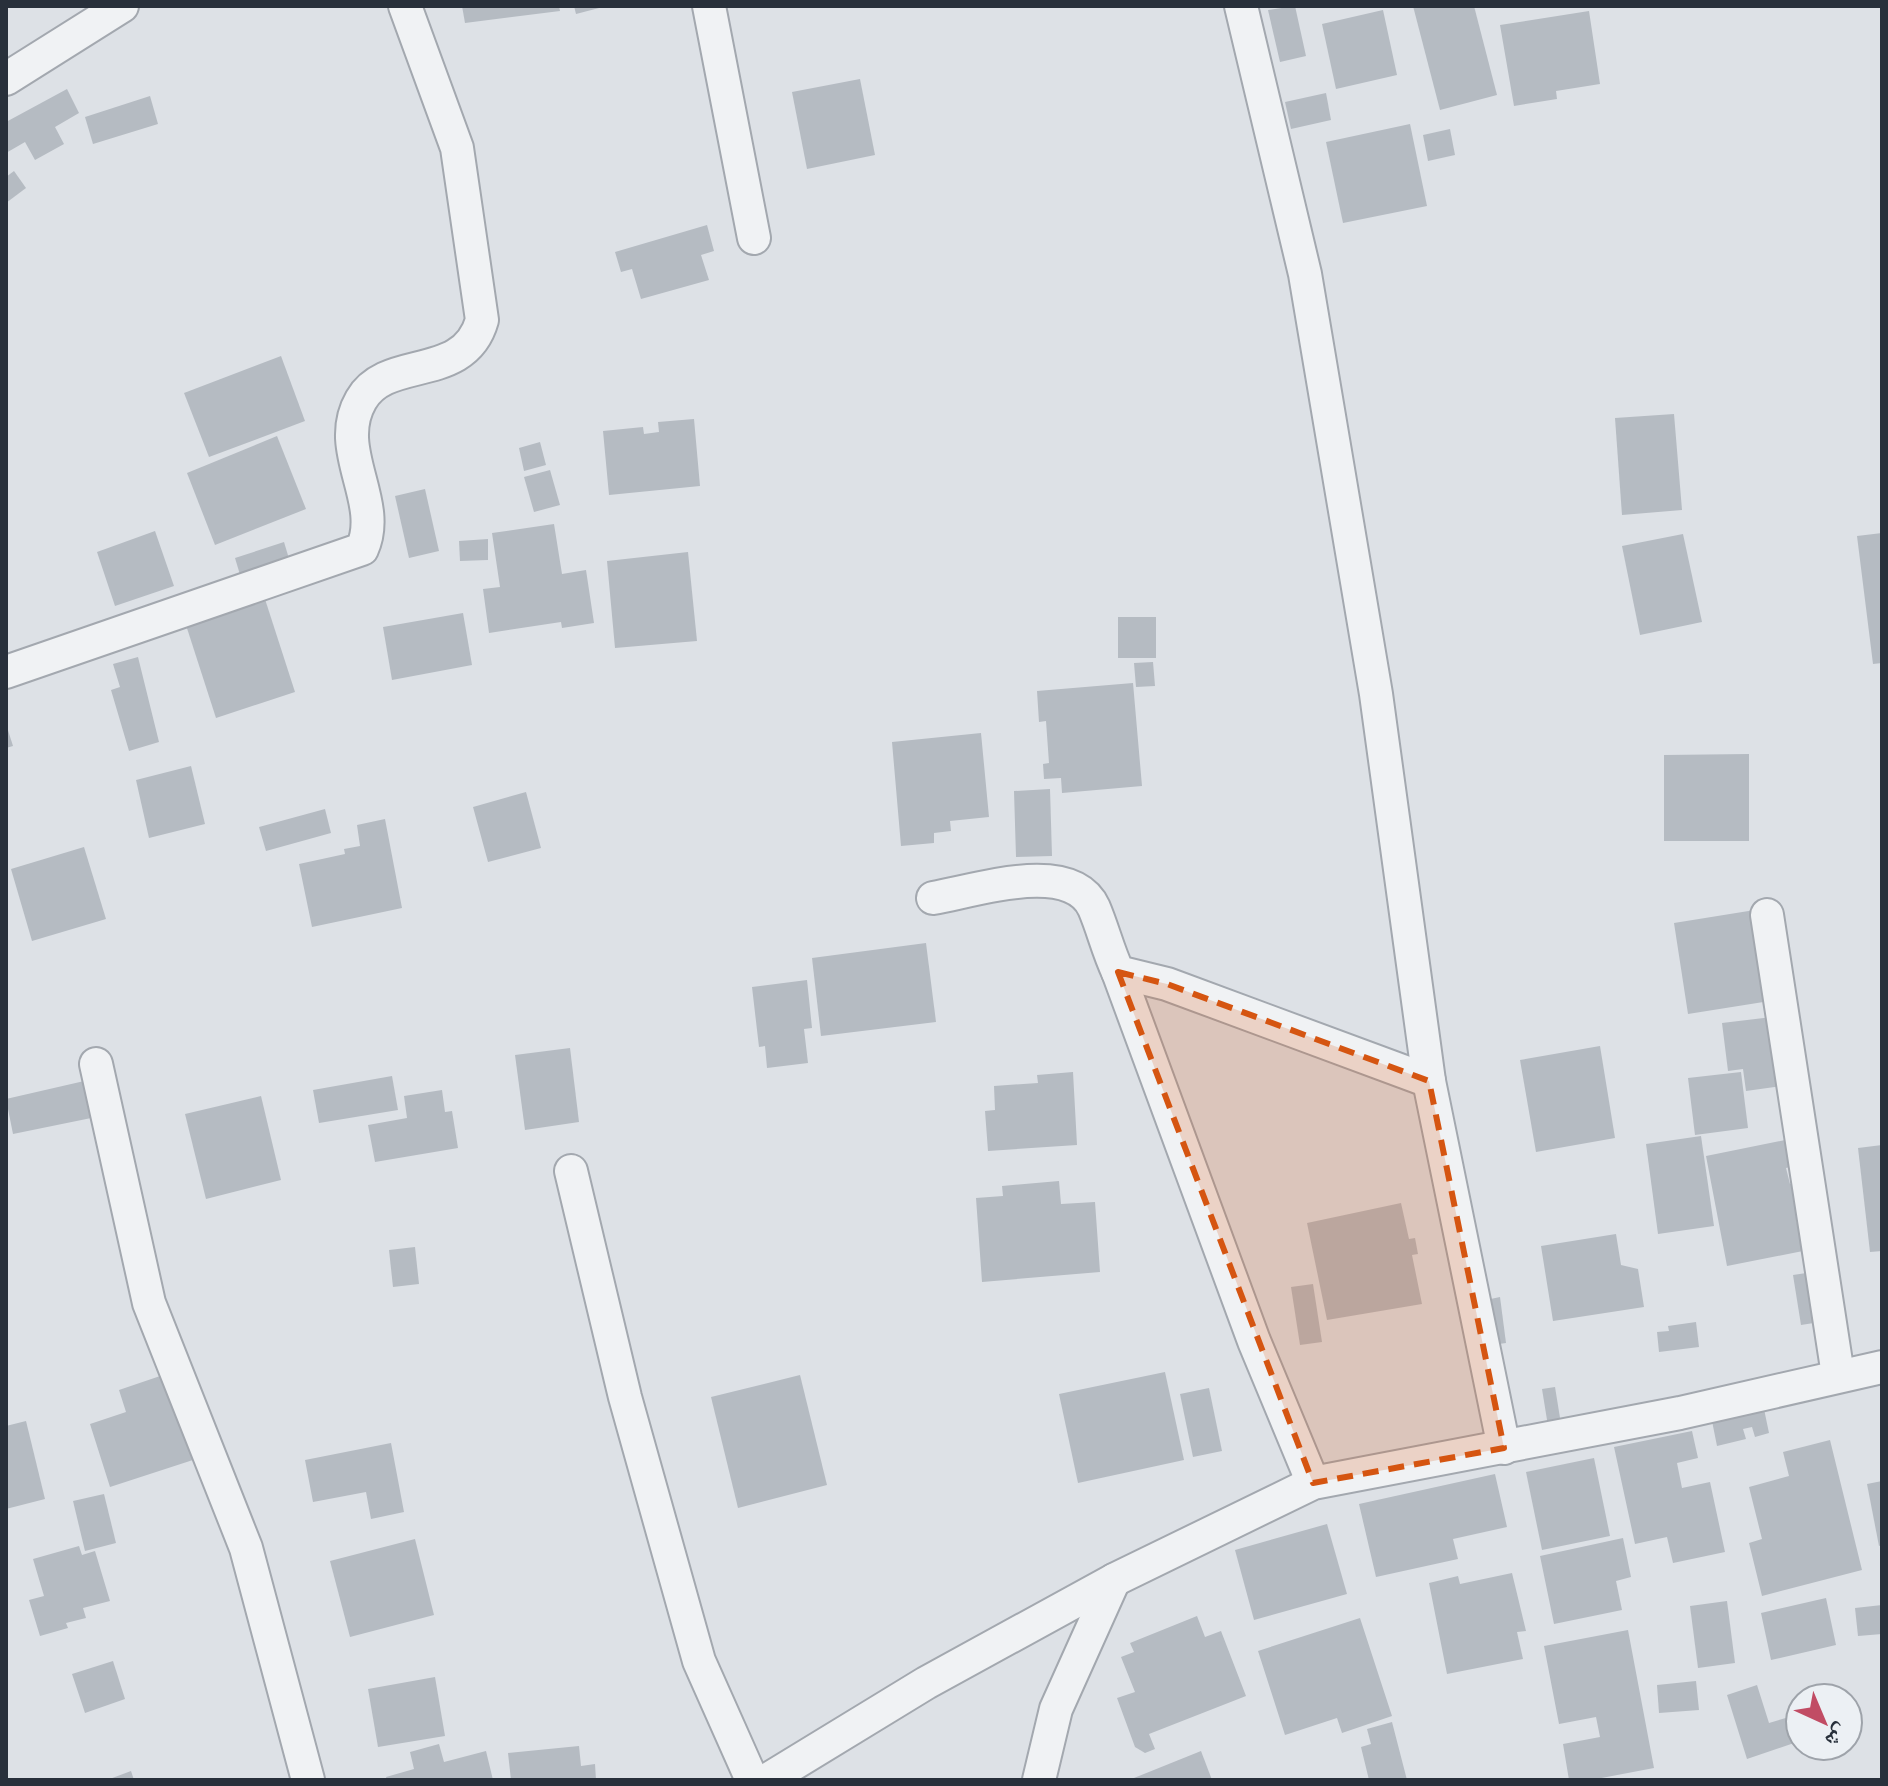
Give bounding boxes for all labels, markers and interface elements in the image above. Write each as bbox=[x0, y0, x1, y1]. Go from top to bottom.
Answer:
north arrow bbox=[1784, 1682, 1864, 1762]
text: ش bbox=[1820, 1718, 1855, 1753]

